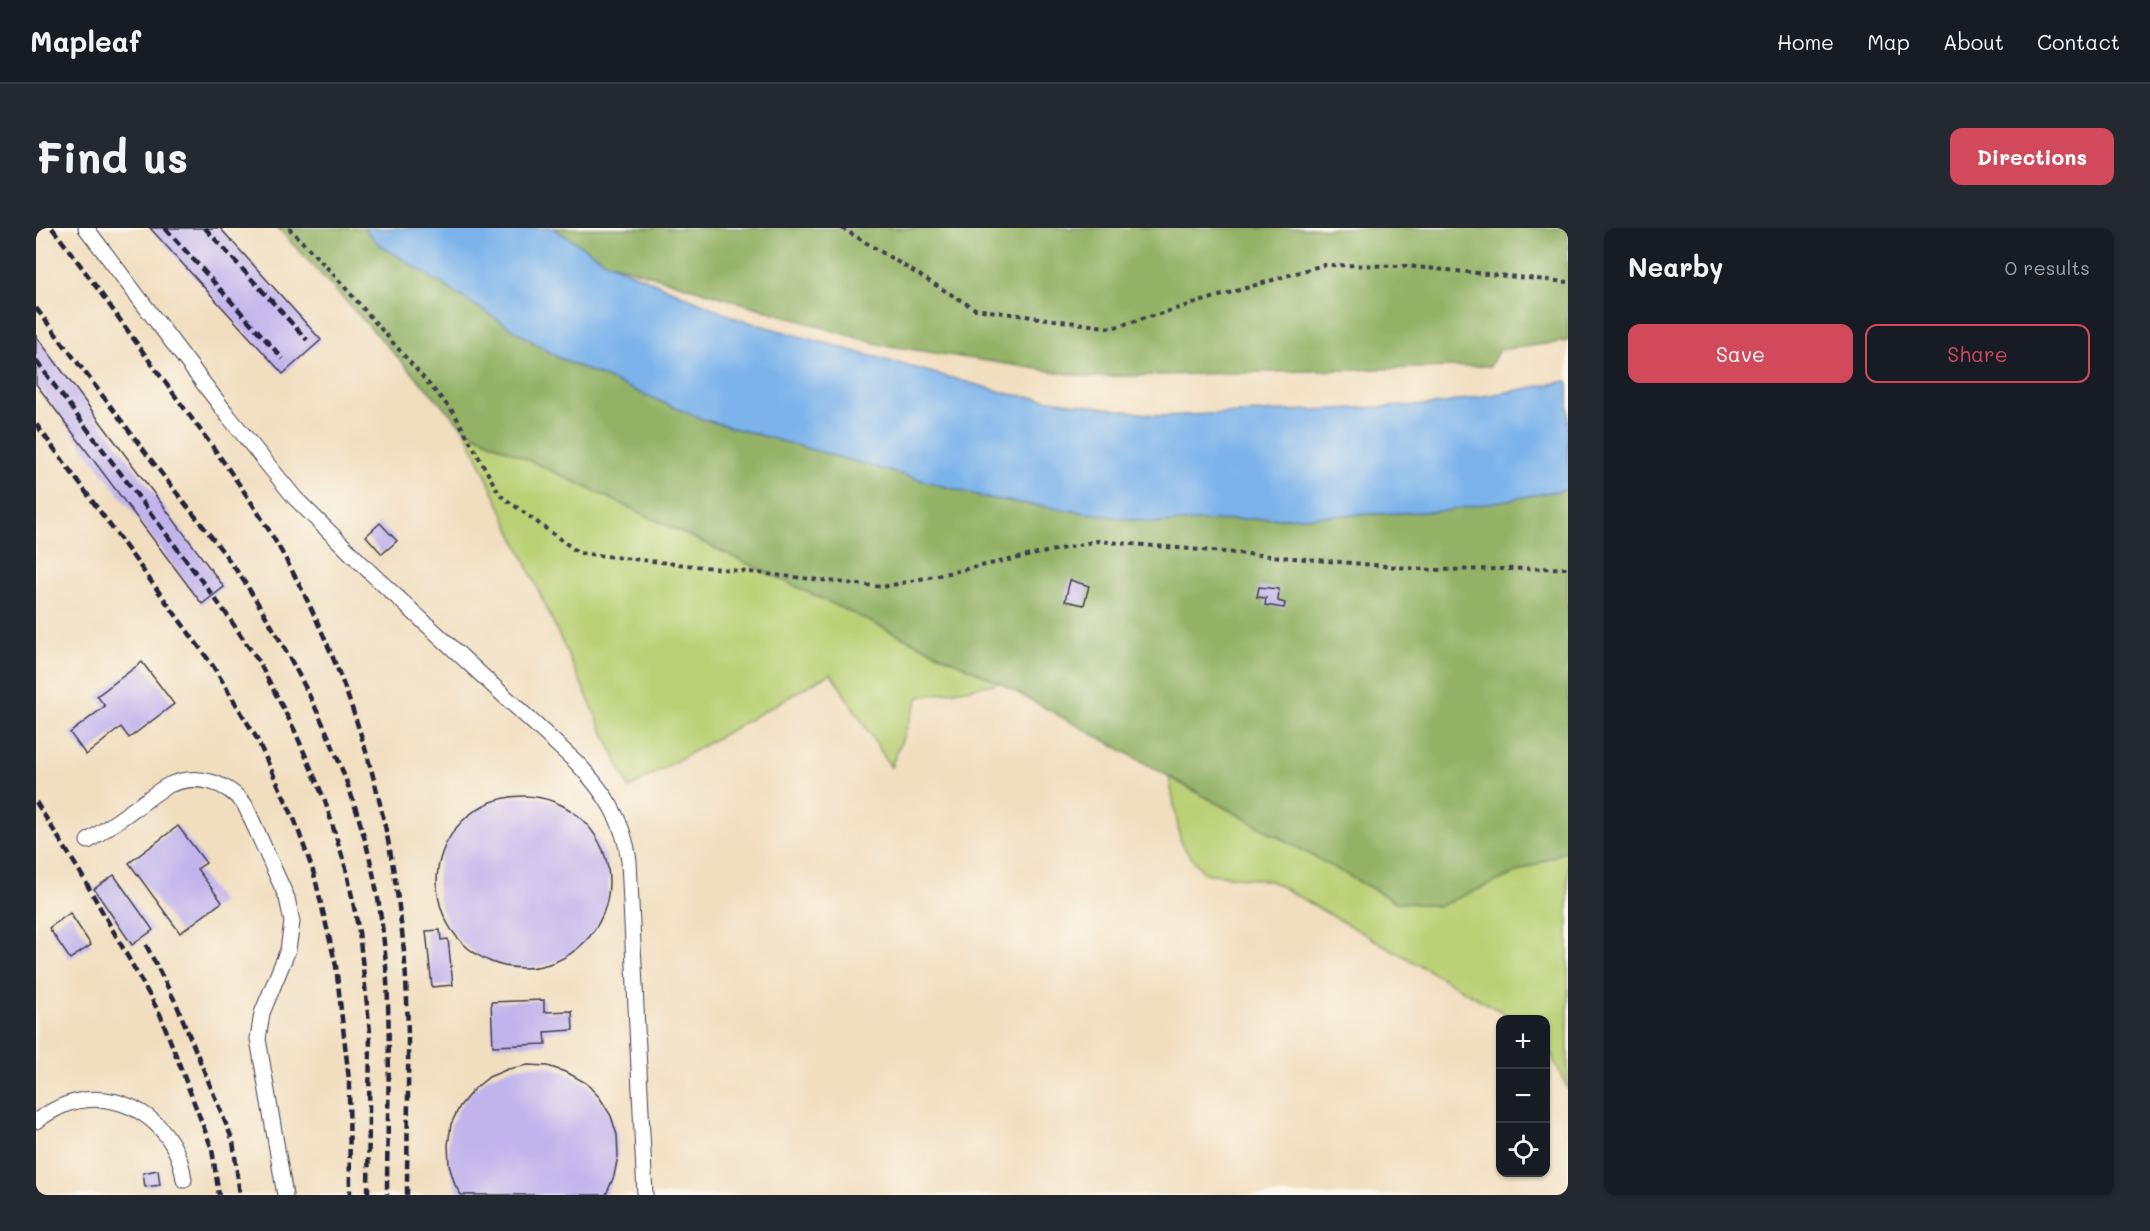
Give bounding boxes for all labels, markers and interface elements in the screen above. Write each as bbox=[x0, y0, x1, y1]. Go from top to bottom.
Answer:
text: Mapleaf bbox=[30, 23, 141, 59]
text: Home bbox=[1777, 28, 1834, 55]
text: Map bbox=[1867, 28, 1910, 55]
text: About bbox=[1943, 28, 2004, 55]
text: Contact bbox=[2037, 28, 2120, 55]
button: Directions bbox=[1950, 128, 2114, 185]
text: Find us bbox=[36, 129, 188, 184]
text: Nearby bbox=[1628, 250, 1723, 284]
text: 0 results bbox=[2005, 254, 2090, 280]
button: Save bbox=[1628, 324, 1853, 383]
button: Share bbox=[1865, 324, 2090, 383]
map controls bbox=[1496, 1015, 1550, 1177]
button: + bbox=[1496, 1015, 1550, 1069]
button: − bbox=[1496, 1069, 1550, 1123]
button: locate bbox=[1496, 1123, 1550, 1177]

